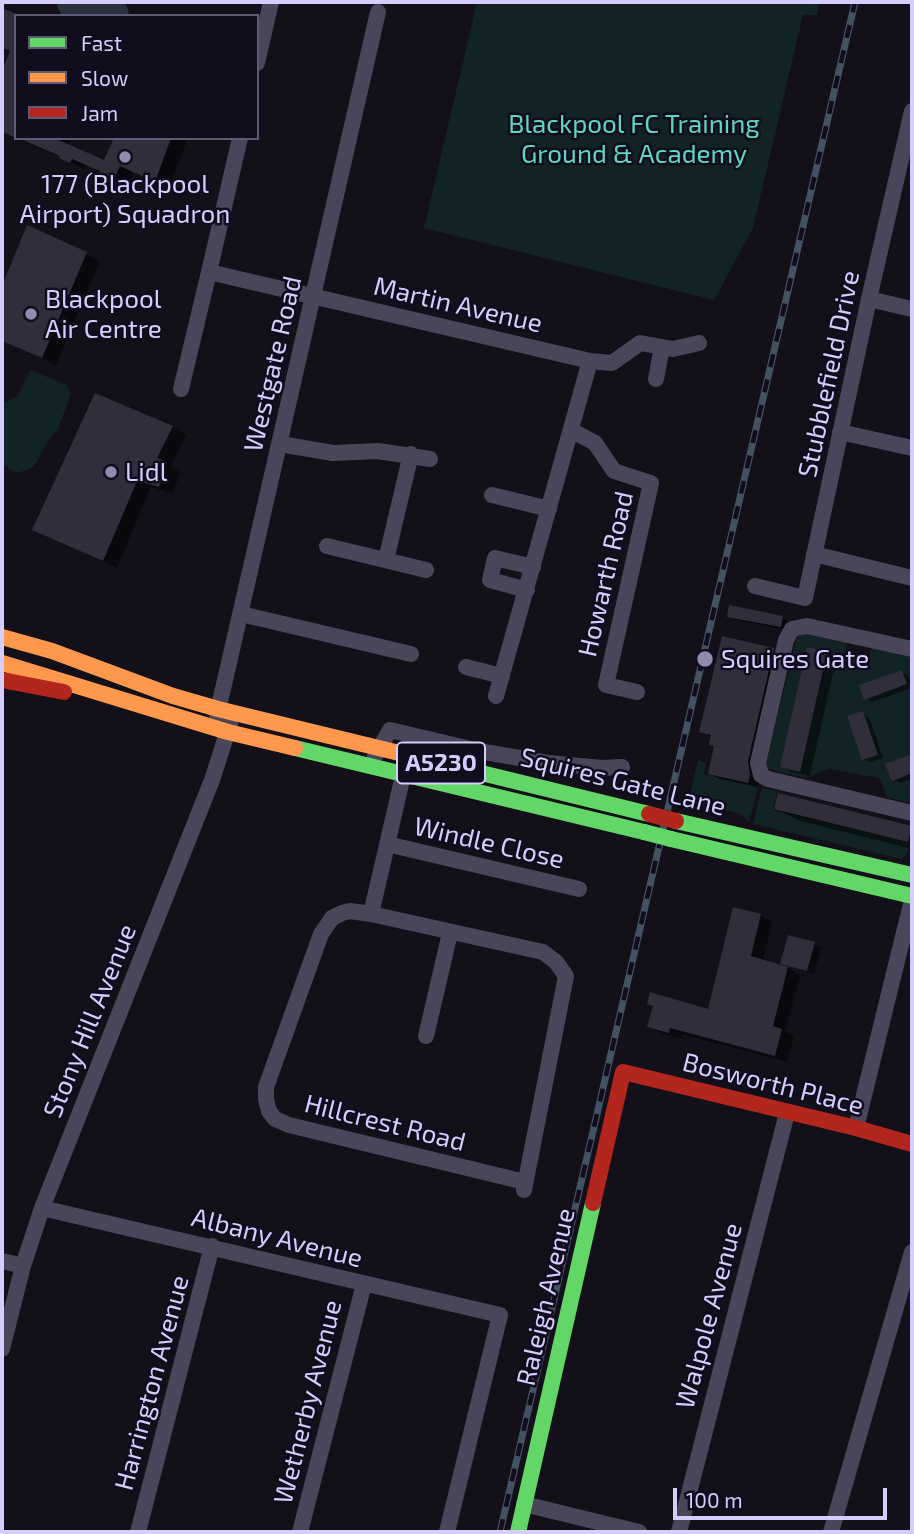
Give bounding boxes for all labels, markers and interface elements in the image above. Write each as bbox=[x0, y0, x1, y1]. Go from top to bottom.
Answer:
legend bbox=[14, 14, 259, 140]
text: Fast bbox=[81, 30, 122, 55]
text: Slow bbox=[81, 65, 128, 90]
text: Jam bbox=[81, 100, 118, 125]
park label: Blackpool FC Training Ground & Academy bbox=[508, 108, 760, 170]
marker: 177 (Blackpool Airport) Squadron bbox=[117, 149, 133, 165]
place label: 177 (Blackpool Airport) Squadron bbox=[20, 168, 230, 230]
street label: Stubblefield Drive bbox=[792, 268, 866, 480]
street label: Martin Avenue bbox=[371, 270, 545, 340]
street label: Westgate Road bbox=[238, 273, 308, 455]
place label: Blackpool Air Centre bbox=[45, 283, 162, 344]
marker: Blackpool Air Centre bbox=[23, 306, 39, 322]
place label: Lidl bbox=[125, 456, 167, 488]
marker: Lidl bbox=[103, 464, 119, 480]
street label: Howarth Road bbox=[572, 488, 640, 660]
place label: Squires Gate bbox=[721, 643, 869, 675]
marker: Squires Gate bbox=[695, 649, 715, 669]
street label: Squires Gate Lane bbox=[517, 741, 729, 823]
road number: A5230 bbox=[397, 742, 485, 784]
street label: Windle Close bbox=[411, 811, 567, 875]
street label: Stony Hill Avenue bbox=[37, 920, 143, 1122]
street label: Bosworth Place bbox=[679, 1046, 867, 1122]
street label: Hillcrest Road bbox=[301, 1088, 469, 1158]
street label: Albany Avenue bbox=[188, 1202, 366, 1274]
street label: Raleigh Avenue bbox=[510, 1205, 582, 1389]
street label: Walpole Avenue bbox=[669, 1220, 749, 1412]
street label: Harrington Avenue bbox=[108, 1272, 196, 1494]
street label: Wetherby Avenue bbox=[268, 1297, 348, 1507]
scale bar bbox=[676, 1474, 890, 1518]
text: 100 m bbox=[686, 1487, 743, 1512]

